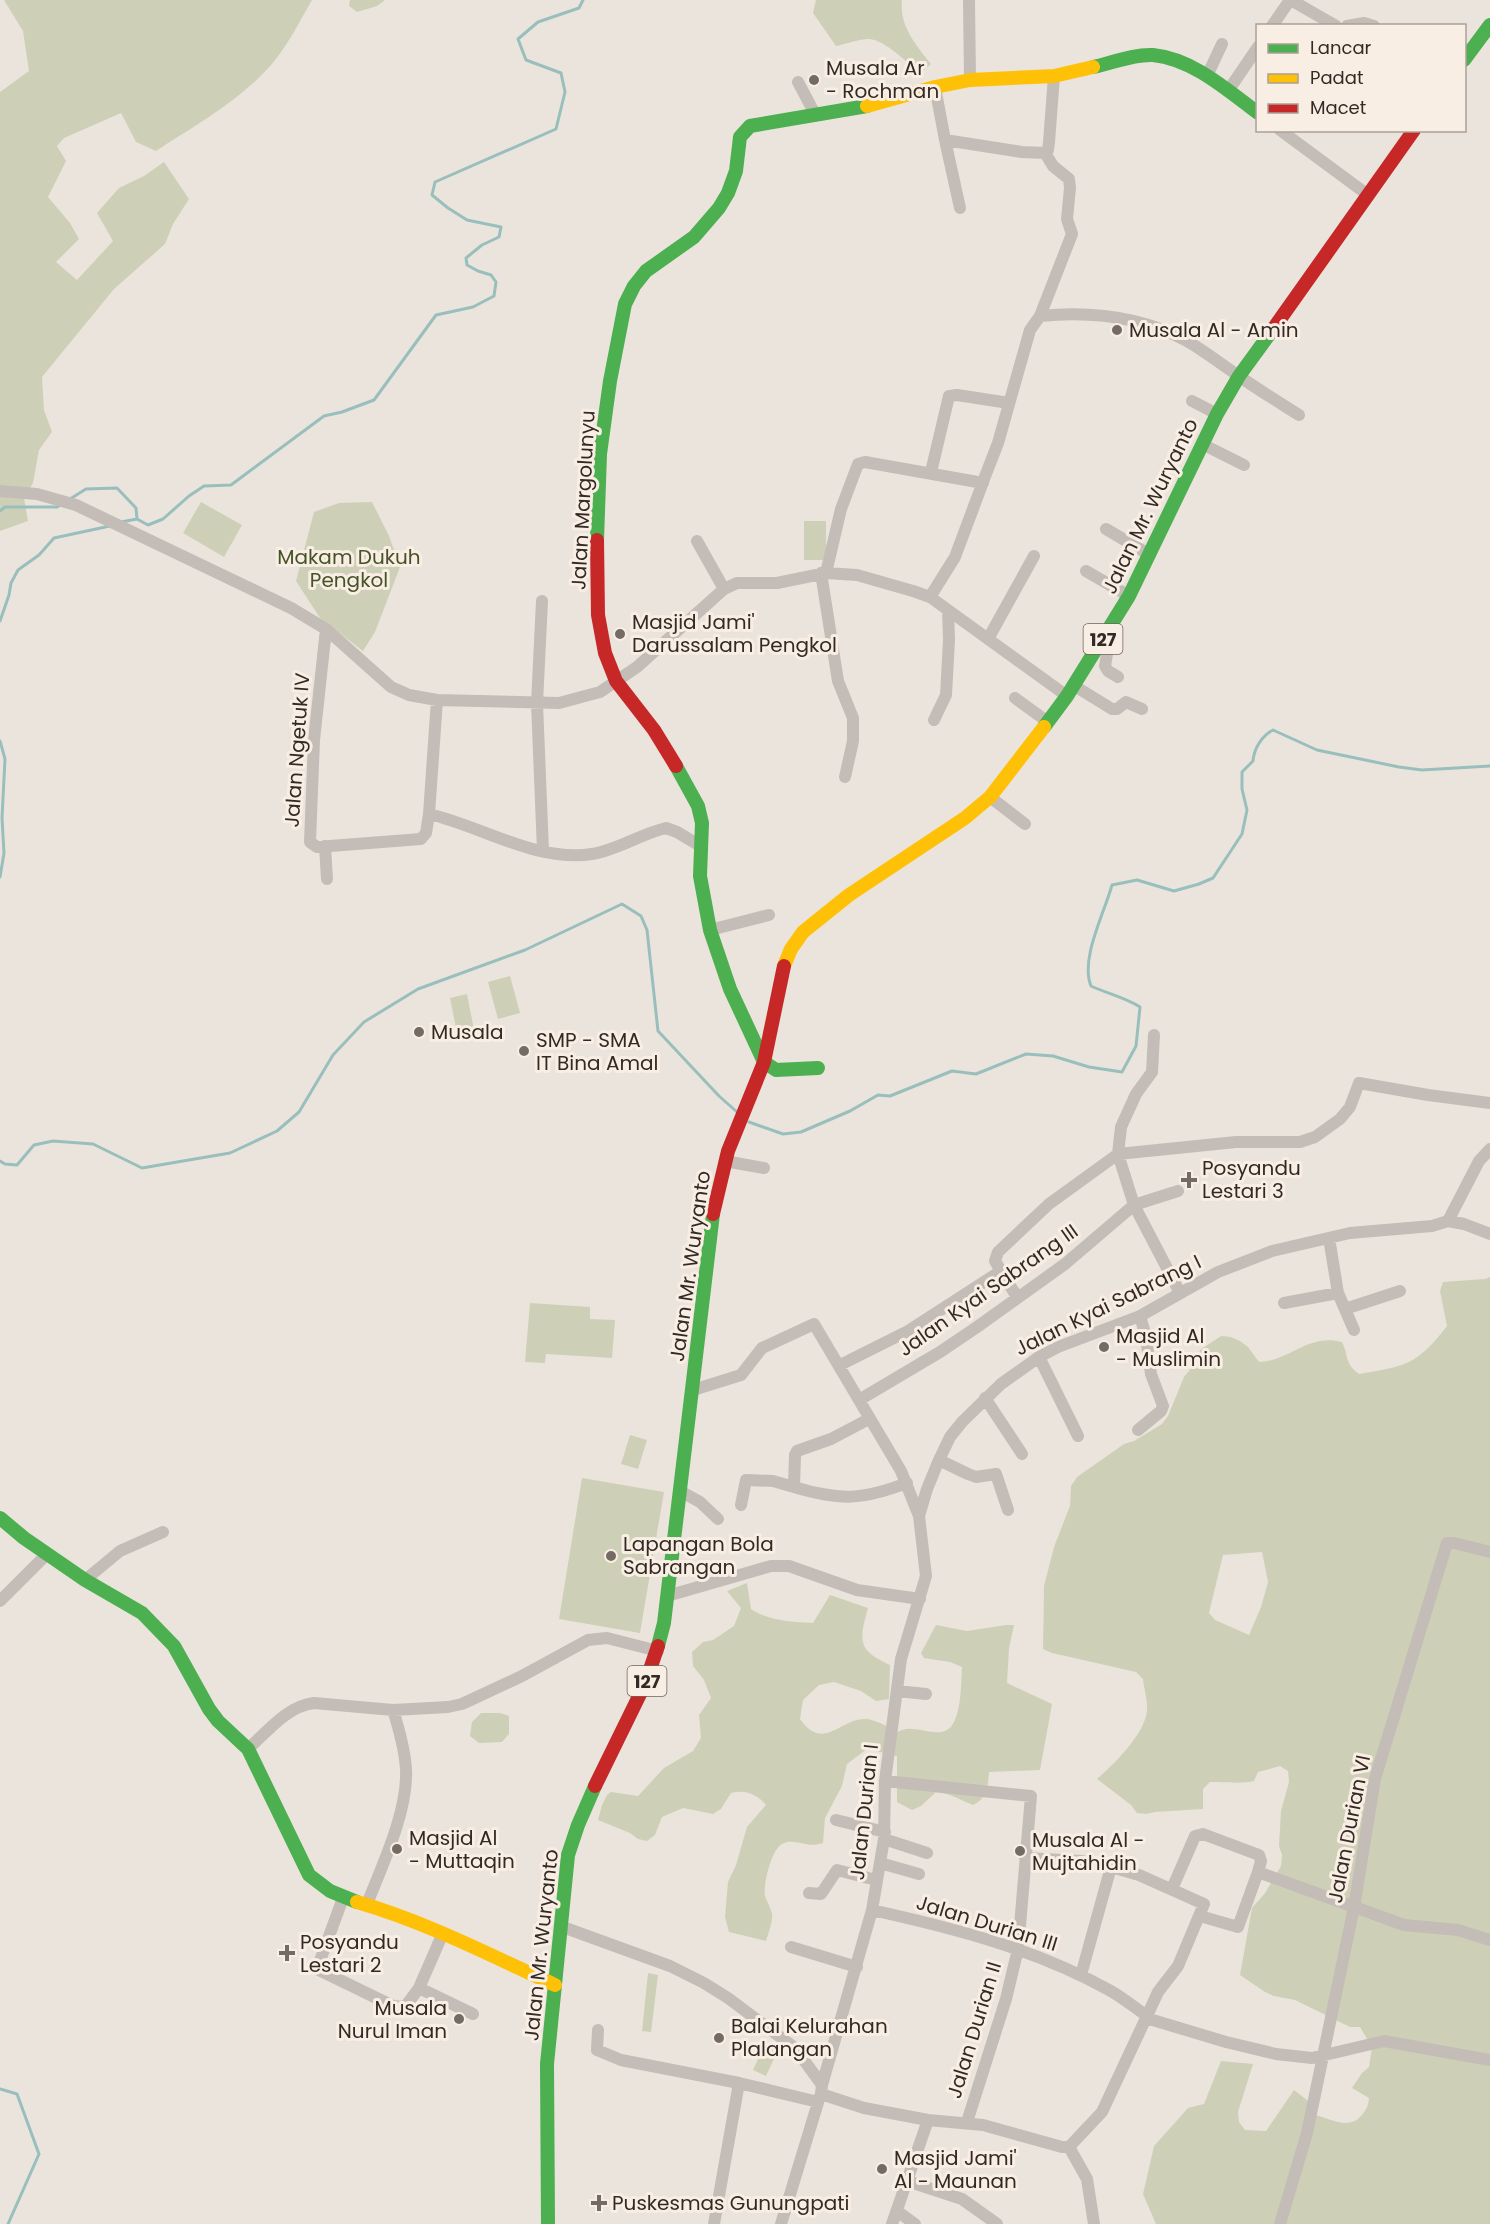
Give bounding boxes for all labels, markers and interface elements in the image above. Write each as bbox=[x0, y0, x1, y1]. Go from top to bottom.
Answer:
legend bbox=[1256, 24, 1466, 132]
text: Lancar bbox=[1310, 35, 1372, 60]
place label: Musala Ar - Rochman bbox=[826, 54, 939, 105]
text: Padat bbox=[1310, 65, 1363, 90]
marker: Musala Ar - Rochman bbox=[807, 73, 821, 87]
text: Macet bbox=[1310, 95, 1366, 120]
place label: Musala Al - Amin bbox=[1129, 316, 1299, 344]
marker: Musala Al - Amin bbox=[1110, 323, 1124, 337]
street label: Jalan Margolunyu bbox=[564, 409, 602, 591]
street label: Jalan Mr. Wuryanto bbox=[1095, 413, 1205, 599]
park label: Makam Dukuh Pengkol bbox=[277, 543, 421, 594]
place label: Masjid Jami' Darussalam Pengkol bbox=[632, 608, 837, 659]
road number: 127 bbox=[1084, 624, 1122, 654]
marker: Masjid Jami' Darussalam Pengkol bbox=[613, 627, 627, 641]
street label: Jalan Ngetuk IV bbox=[278, 671, 316, 828]
place label: Musala bbox=[431, 1018, 503, 1046]
marker: Musala bbox=[412, 1025, 426, 1039]
place label: SMP - SMA IT Bina Amal bbox=[536, 1026, 658, 1077]
marker: SMP - SMA IT Bina Amal bbox=[517, 1044, 531, 1058]
place label: Posyandu Lestari 3 bbox=[1202, 1154, 1301, 1205]
street label: Jalan Mr. Wuryanto bbox=[663, 1169, 717, 1363]
marker: Posyandu Lestari 3 bbox=[1180, 1171, 1198, 1189]
street label: Jalan Kyai Sabrang III bbox=[892, 1217, 1084, 1363]
street label: Jalan Kyai Sabrang I bbox=[1010, 1248, 1206, 1362]
place label: Masjid Al - Muslimin bbox=[1116, 1322, 1221, 1373]
marker: Masjid Al - Muslimin bbox=[1097, 1340, 1111, 1354]
place label: Lapangan Bola Sabrangan bbox=[623, 1530, 774, 1581]
marker: Lapangan Bola Sabrangan bbox=[604, 1549, 618, 1563]
road number: 127 bbox=[628, 1666, 666, 1696]
street label: Jalan Durian I bbox=[843, 1743, 885, 1881]
street label: Jalan Durian VI bbox=[1321, 1753, 1377, 1905]
place label: Masjid Al - Muttaqin bbox=[409, 1824, 515, 1875]
place label: Musala Al - Mujtahidin bbox=[1032, 1826, 1145, 1877]
marker: Masjid Al - Muttaqin bbox=[390, 1842, 404, 1856]
marker: Musala Al - Mujtahidin bbox=[1013, 1844, 1027, 1858]
street label: Jalan Mr. Wuryanto bbox=[517, 1848, 565, 2042]
street label: Jalan Durian III bbox=[913, 1888, 1061, 1958]
place label: Posyandu Lestari 2 bbox=[300, 1928, 399, 1979]
marker: Posyandu Lestari 2 bbox=[278, 1944, 296, 1962]
street label: Jalan Durian II bbox=[940, 1958, 1008, 2102]
place label: Musala Nurul Iman bbox=[338, 1994, 447, 2045]
marker: Musala Nurul Iman bbox=[452, 2012, 466, 2026]
place label: Balai Kelurahan Plalangan bbox=[731, 2012, 888, 2063]
marker: Balai Kelurahan Plalangan bbox=[712, 2031, 726, 2045]
place label: Masjid Jami' Al - Maunan bbox=[894, 2144, 1017, 2195]
marker: Masjid Jami' Al - Maunan bbox=[875, 2162, 889, 2176]
place label: Puskesmas Gunungpati bbox=[612, 2189, 849, 2217]
marker: Puskesmas Gunungpati bbox=[590, 2194, 608, 2212]

